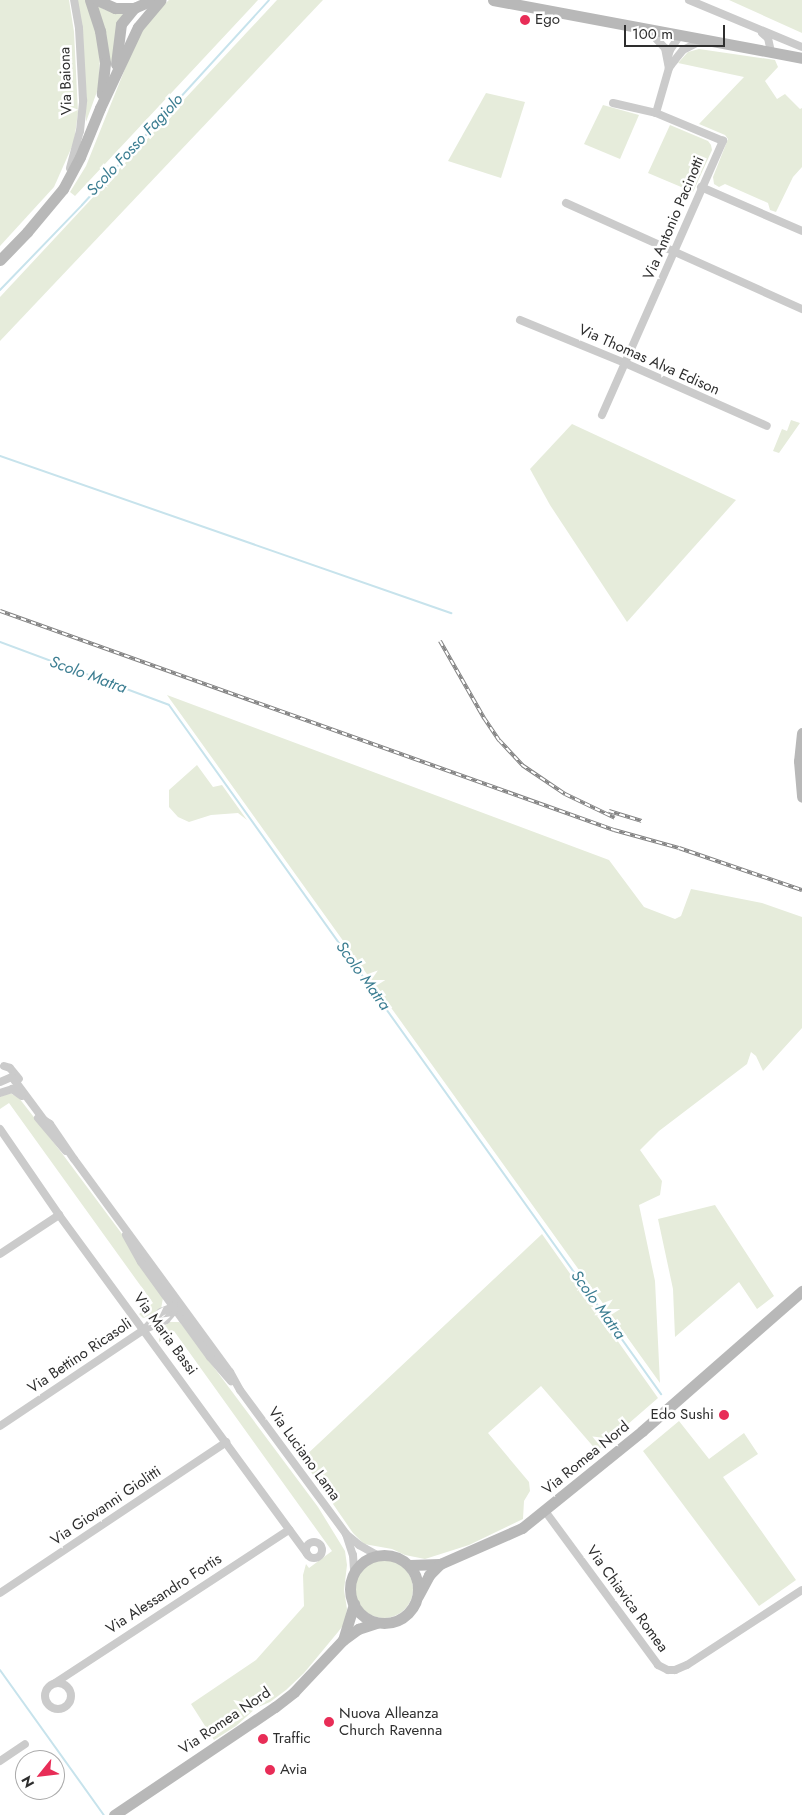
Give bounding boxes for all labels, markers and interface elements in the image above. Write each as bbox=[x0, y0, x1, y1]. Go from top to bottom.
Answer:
place label: Ego bbox=[535, 11, 560, 29]
marker: Ego bbox=[519, 14, 531, 26]
scale bar bbox=[627, 15, 728, 47]
text: 100 m bbox=[632, 23, 673, 45]
street label: Via Baiona bbox=[56, 47, 76, 115]
water label: Scolo Fosso Fagiolo bbox=[83, 90, 187, 200]
street label: Via Antonio Pacinotti bbox=[640, 153, 708, 283]
street label: Via Thomas Alva Edison bbox=[576, 321, 722, 399]
water label: Scolo Matra bbox=[47, 652, 129, 698]
water label: Scolo Matra bbox=[332, 938, 394, 1014]
water label: Scolo Matra bbox=[567, 1267, 629, 1343]
street label: Via Maria Bassi bbox=[129, 1289, 201, 1379]
street label: Via Bettino Ricasoli bbox=[25, 1315, 135, 1397]
street label: Via Luciano Lama bbox=[264, 1404, 344, 1504]
place label: Edo Sushi bbox=[651, 1406, 714, 1424]
marker: Edo Sushi bbox=[718, 1409, 730, 1421]
street label: Via Romea Nord bbox=[539, 1417, 633, 1499]
street label: Via Giovanni Giolitti bbox=[47, 1462, 165, 1550]
street label: Via Chiavica Romea bbox=[582, 1542, 672, 1656]
street label: Via Alessandro Fortis bbox=[103, 1550, 225, 1638]
street label: Via Romea Nord bbox=[176, 1684, 274, 1758]
place label: Nuova Alleanza Church Ravenna bbox=[339, 1704, 442, 1739]
marker: Nuova Alleanza Church Ravenna bbox=[323, 1716, 335, 1728]
place label: Traffic bbox=[273, 1730, 311, 1748]
marker: Traffic bbox=[257, 1733, 269, 1745]
north arrow bbox=[15, 1750, 65, 1800]
place label: Avia bbox=[280, 1761, 307, 1779]
marker: Avia bbox=[264, 1764, 276, 1776]
text: N bbox=[16, 1772, 39, 1792]

